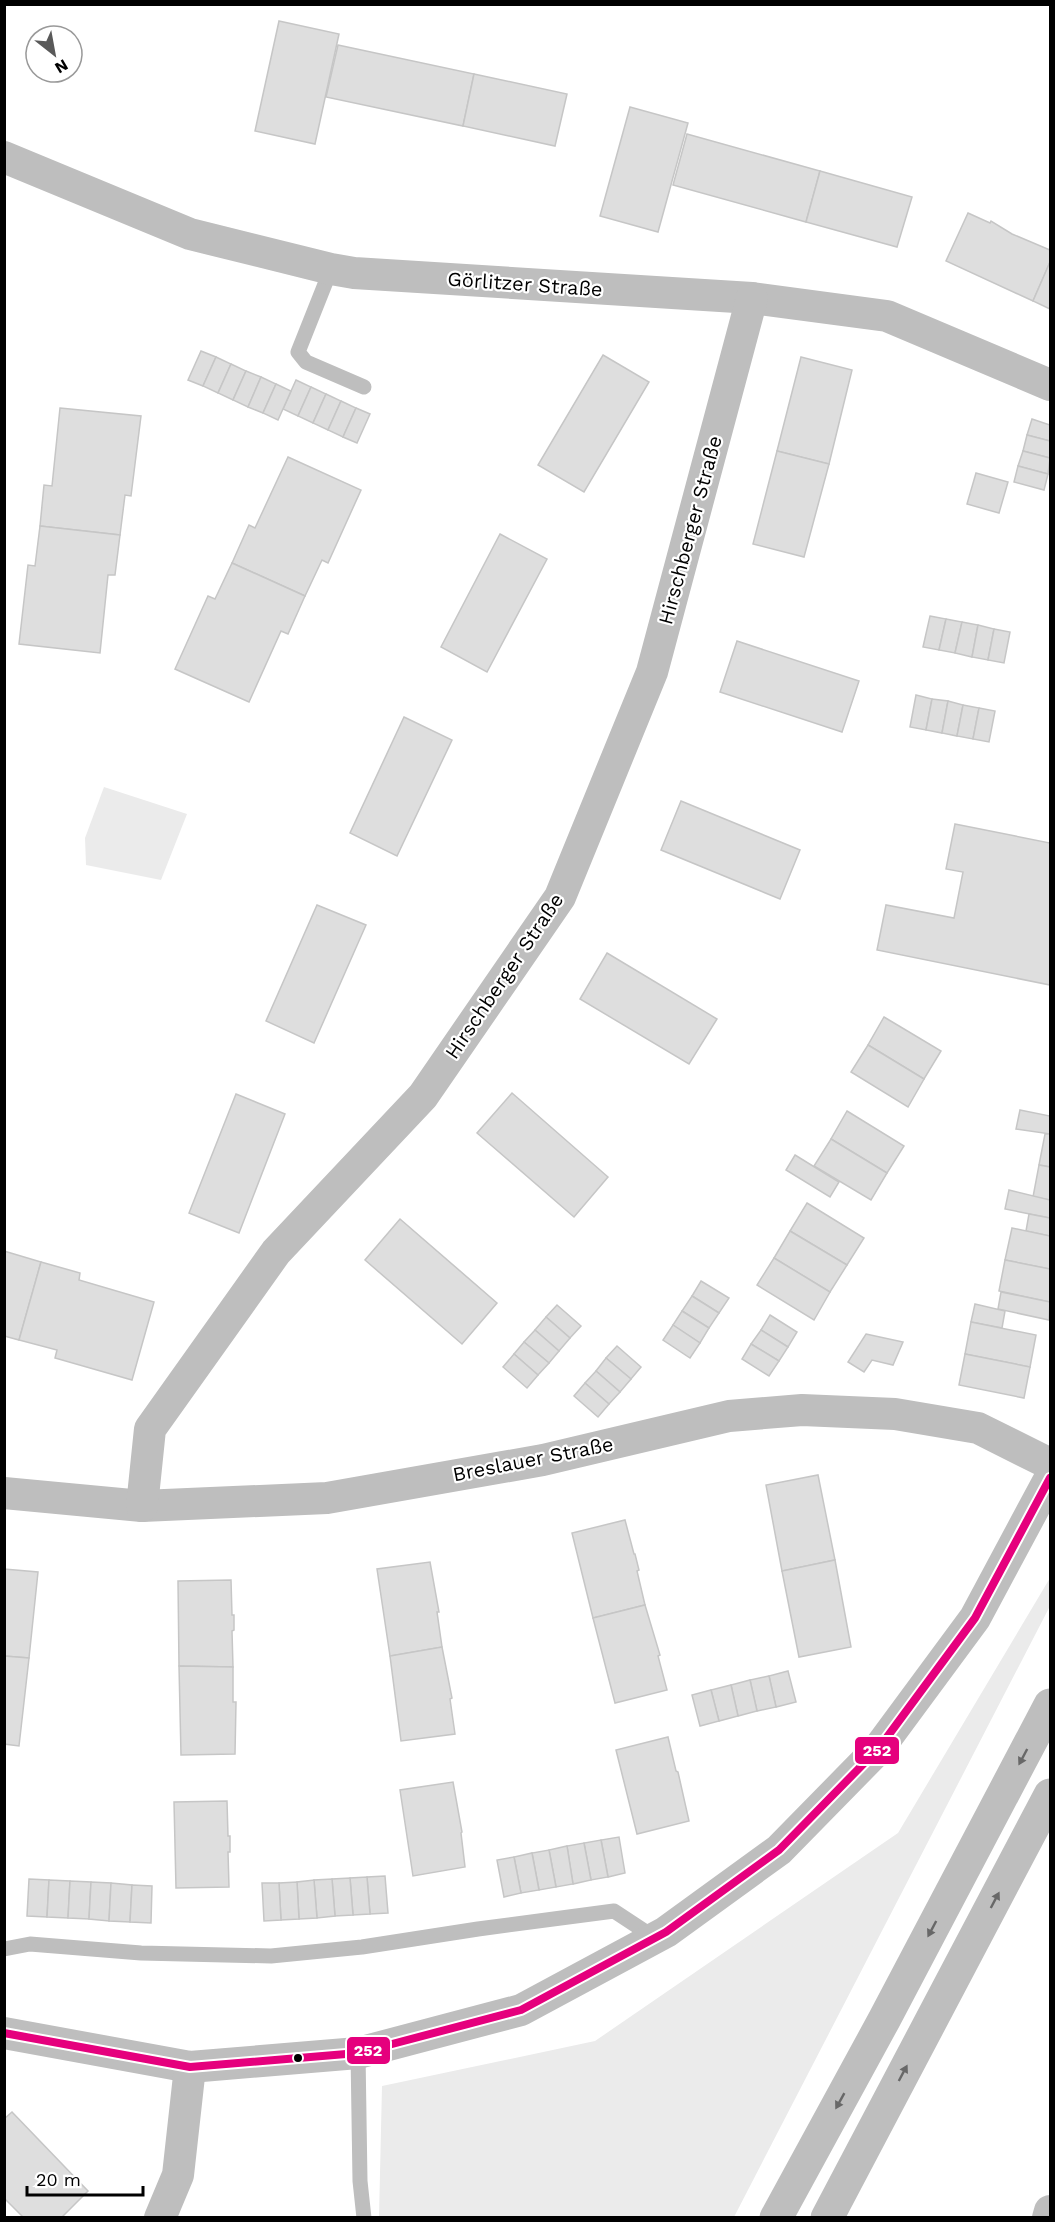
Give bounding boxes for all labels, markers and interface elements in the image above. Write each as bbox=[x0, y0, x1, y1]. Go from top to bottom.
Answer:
north arrow bbox=[24, 24, 84, 84]
text: N bbox=[51, 55, 71, 78]
street label: Görlitzer Straße bbox=[447, 267, 603, 301]
street label: Hirschberger Straße bbox=[653, 433, 727, 627]
street label: Hirschberger Straße bbox=[440, 889, 568, 1063]
street label: Breslauer Straße bbox=[451, 1432, 615, 1486]
line badge: 252 bbox=[854, 1736, 900, 1765]
text: 252 bbox=[863, 1741, 891, 1760]
one-way arrow bbox=[1018, 1749, 1028, 1766]
one-way arrow bbox=[990, 1892, 999, 1909]
one-way arrow bbox=[927, 1921, 937, 1938]
line badge: 252 bbox=[346, 2036, 391, 2065]
text: 252 bbox=[354, 2041, 382, 2060]
unlabelled marker bbox=[292, 2052, 304, 2064]
one-way arrow bbox=[898, 2064, 908, 2081]
one-way arrow bbox=[834, 2093, 845, 2109]
scale bar bbox=[27, 2159, 142, 2197]
text: 20 m bbox=[36, 2169, 81, 2190]

